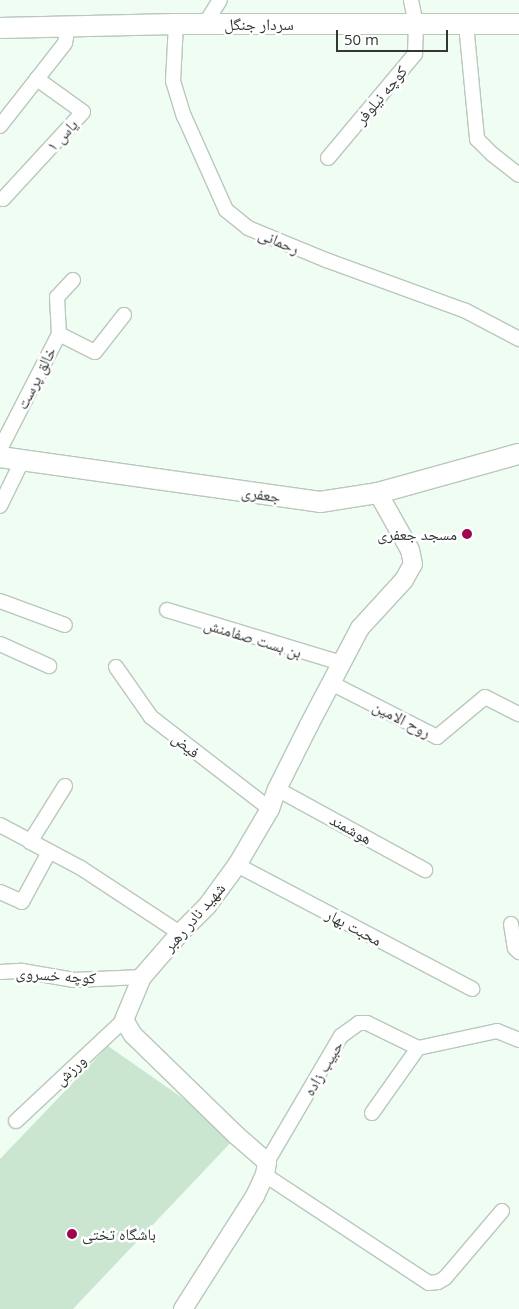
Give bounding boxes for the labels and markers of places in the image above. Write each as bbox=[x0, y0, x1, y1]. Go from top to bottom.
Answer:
place label: مسجد جعفری bbox=[377, 524, 457, 544]
marker: مسجد جعفری bbox=[461, 528, 473, 540]
place label: باشگاه تختی bbox=[82, 1224, 156, 1244]
marker: باشگاه تختی bbox=[66, 1228, 78, 1240]

